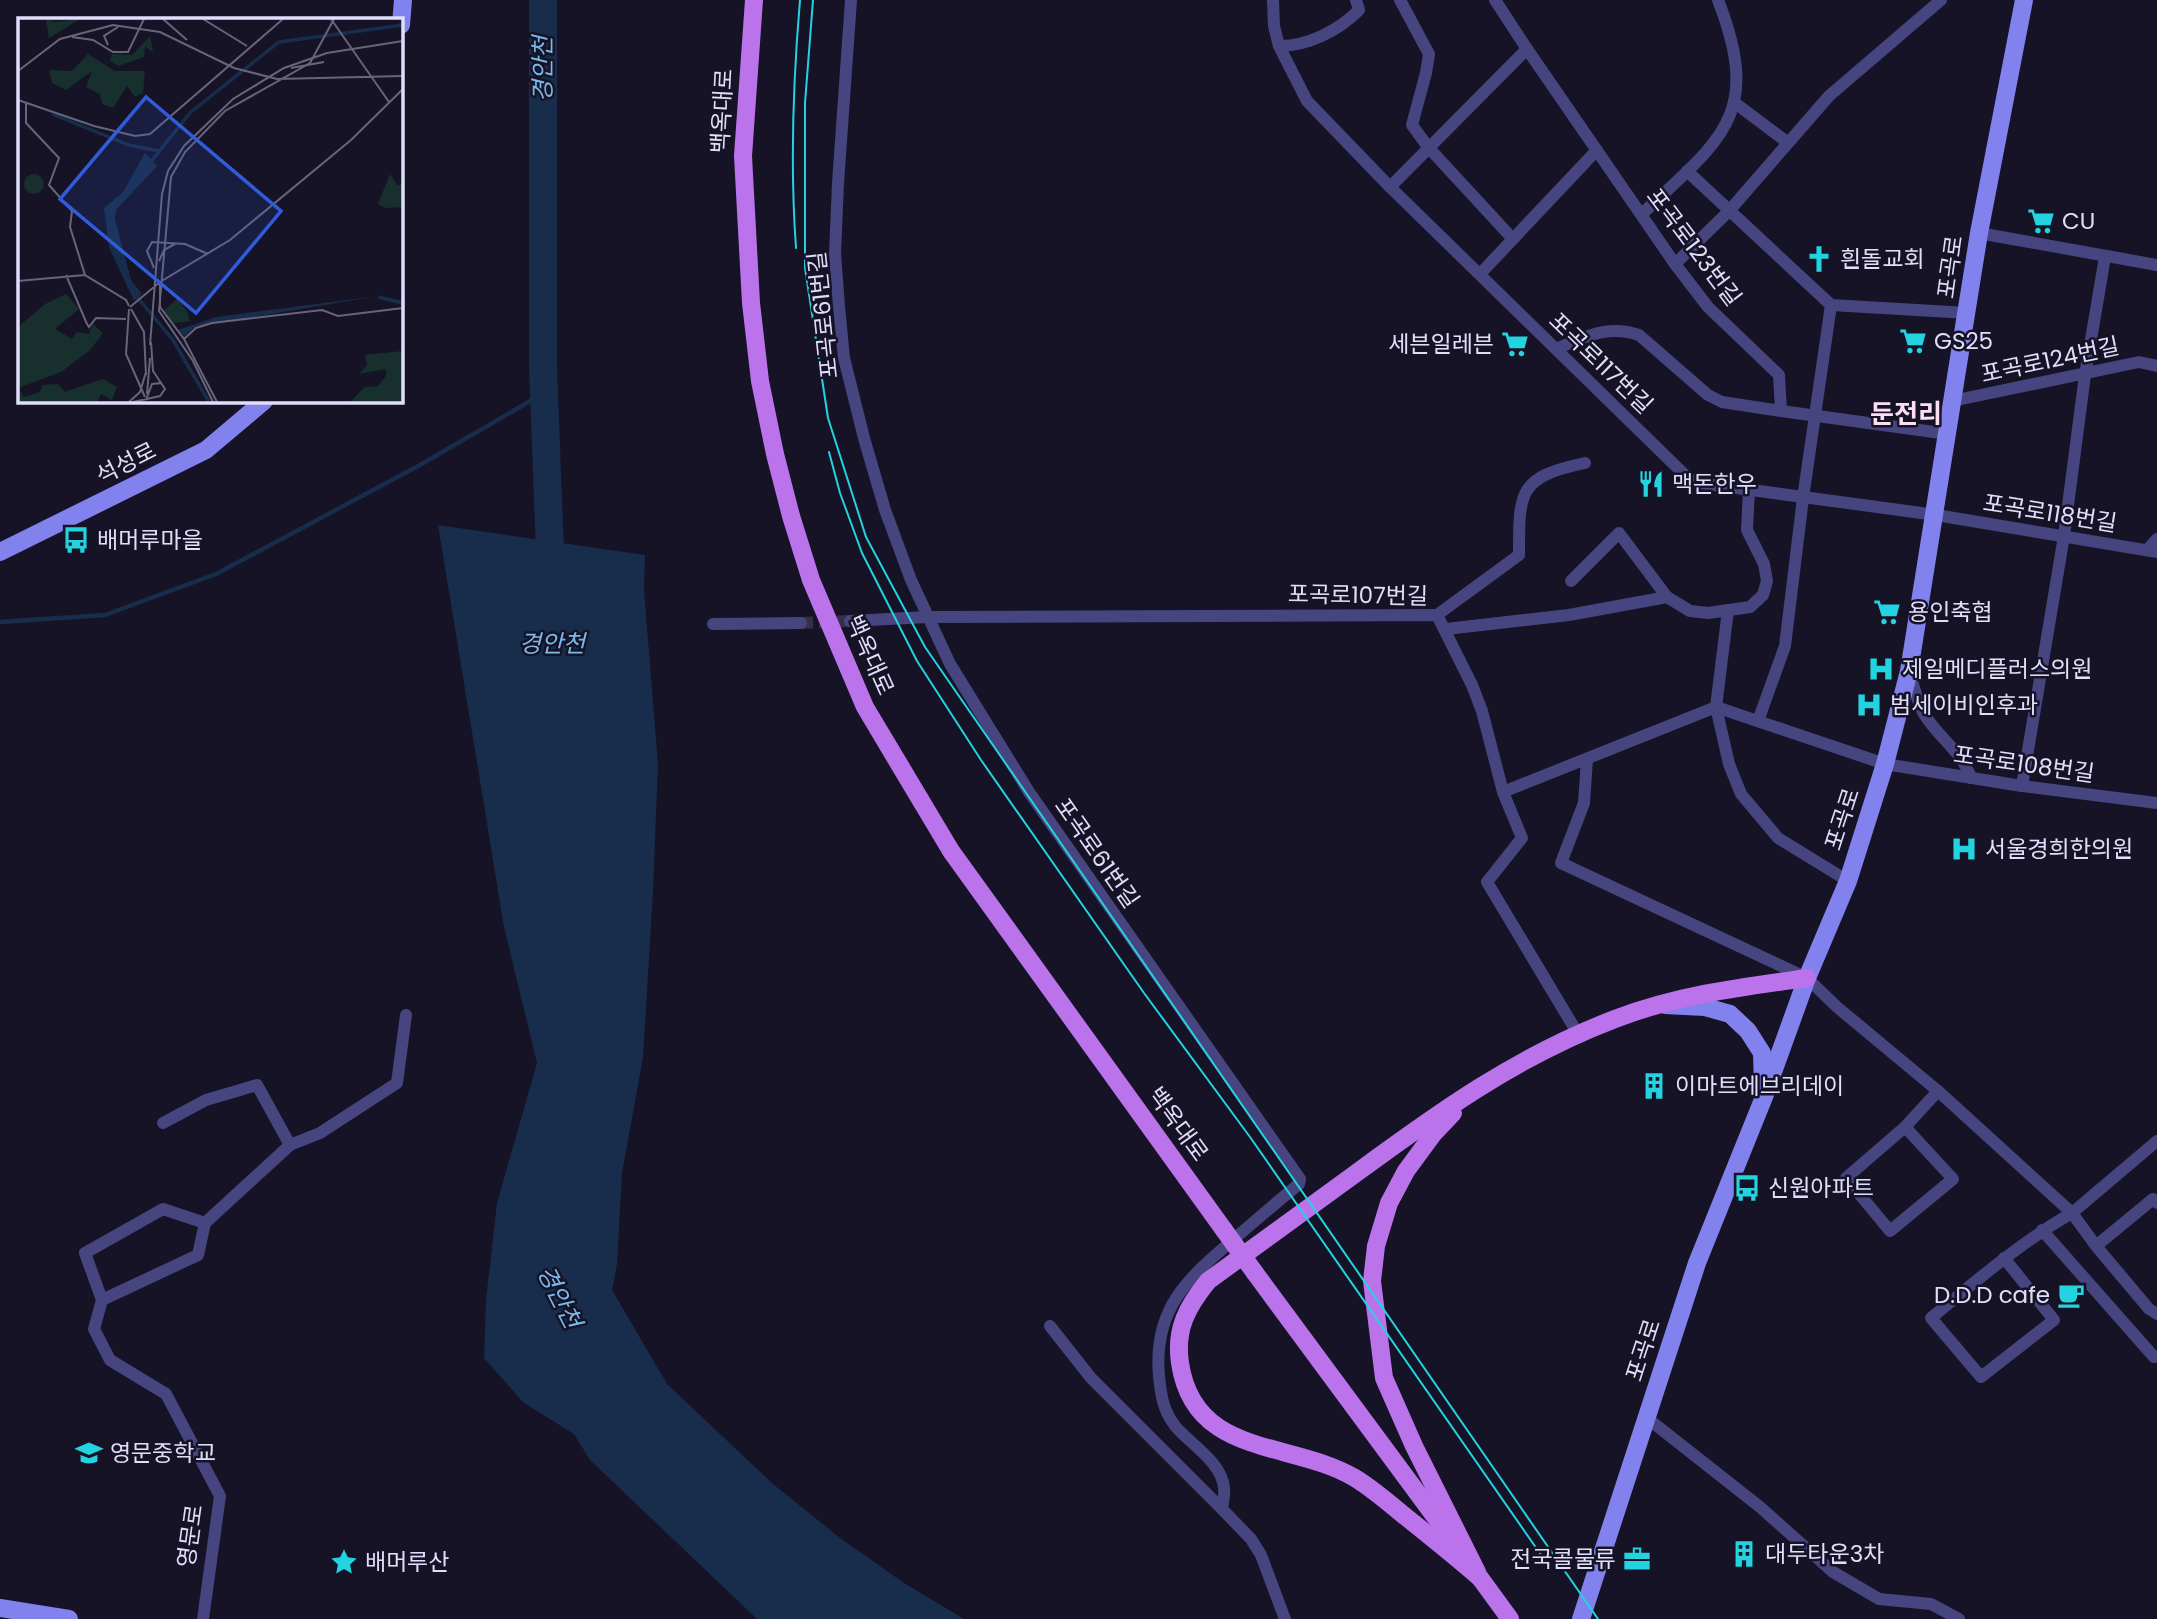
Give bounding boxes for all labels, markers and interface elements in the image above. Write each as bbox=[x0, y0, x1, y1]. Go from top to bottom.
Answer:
inset map bbox=[18, 18, 402, 402]
water label: 경안천 bbox=[526, 33, 559, 102]
street label: 백옥대로 bbox=[704, 68, 740, 154]
street label: 포곡로123번길 bbox=[1639, 181, 1749, 313]
place label: CU bbox=[2062, 205, 2095, 237]
supermarket icon: CU bbox=[2026, 206, 2056, 236]
street label: 포곡로 bbox=[1930, 233, 1970, 301]
place label: 흰돌교회 bbox=[1840, 243, 1925, 275]
church icon: 흰돌교회 bbox=[1804, 244, 1834, 274]
street label: 포곡로61번길 bbox=[800, 250, 846, 380]
street label: 포곡로117번길 bbox=[1542, 305, 1660, 421]
place label: GS25 bbox=[1934, 325, 1993, 357]
supermarket icon: GS25 bbox=[1898, 326, 1928, 356]
place label: 세븐일레븐 bbox=[1388, 328, 1494, 360]
supermarket icon: 세븐일레븐 bbox=[1500, 329, 1530, 359]
street label: 포곡로124번길 bbox=[1978, 330, 2122, 390]
district label: 둔전리 bbox=[1870, 396, 1942, 432]
street label: 석성로 bbox=[90, 434, 162, 492]
place label: 맥돈한우 bbox=[1672, 468, 1757, 500]
restaurant icon: 맥돈한우 bbox=[1636, 469, 1666, 499]
street label: 포곡로118번길 bbox=[1981, 487, 2119, 539]
place label: 배머루마을 bbox=[97, 524, 203, 556]
bus stop icon: 배머루마을 bbox=[61, 525, 91, 555]
street label: 포곡로107번길 bbox=[1288, 578, 1428, 612]
place label: 용인축협 bbox=[1908, 596, 1993, 628]
supermarket icon: 용인축협 bbox=[1872, 597, 1902, 627]
street label: 백옥대로 bbox=[838, 610, 902, 700]
water label: 경안천 bbox=[519, 627, 588, 660]
place label: 제일메디플러스의원 bbox=[1902, 653, 2092, 685]
hospital icon: 제일메디플러스의원 bbox=[1866, 654, 1896, 684]
place label: 범세이비인후과 bbox=[1890, 689, 2038, 721]
hospital icon: 범세이비인후과 bbox=[1854, 690, 1884, 720]
street label: 포곡로108번길 bbox=[1951, 738, 2097, 790]
street label: 포곡로 bbox=[1817, 784, 1867, 854]
street label: 포곡로61번길 bbox=[1047, 791, 1147, 915]
place label: 서울경희한의원 bbox=[1985, 833, 2133, 865]
hospital icon: 서울경희한의원 bbox=[1949, 834, 1979, 864]
place label: 이마트에브리데이 bbox=[1675, 1070, 1844, 1102]
building icon: 이마트에브리데이 bbox=[1639, 1071, 1669, 1101]
street label: 백옥대로 bbox=[1140, 1080, 1216, 1168]
place label: 신원아파트 bbox=[1768, 1172, 1874, 1204]
bus stop icon: 신원아파트 bbox=[1732, 1173, 1762, 1203]
water label: 경안천 bbox=[530, 1260, 591, 1336]
place label: D.D.D cafe bbox=[1934, 1279, 2050, 1311]
cafe icon: D.D.D cafe bbox=[2056, 1280, 2086, 1310]
street label: 포곡로 bbox=[1618, 1315, 1668, 1385]
place label: 영문중학교 bbox=[110, 1437, 216, 1469]
school or university icon: 영문중학교 bbox=[74, 1438, 104, 1468]
street label: 영문로 bbox=[170, 1502, 210, 1570]
place label: 대두타운3차 bbox=[1765, 1538, 1884, 1570]
building icon: 대두타운3차 bbox=[1729, 1539, 1759, 1569]
place label: 전국콜물류 bbox=[1510, 1543, 1616, 1575]
office icon: 전국콜물류 bbox=[1622, 1544, 1652, 1574]
place label: 배머루산 bbox=[365, 1546, 450, 1578]
place icon: 배머루산 bbox=[329, 1547, 359, 1577]

